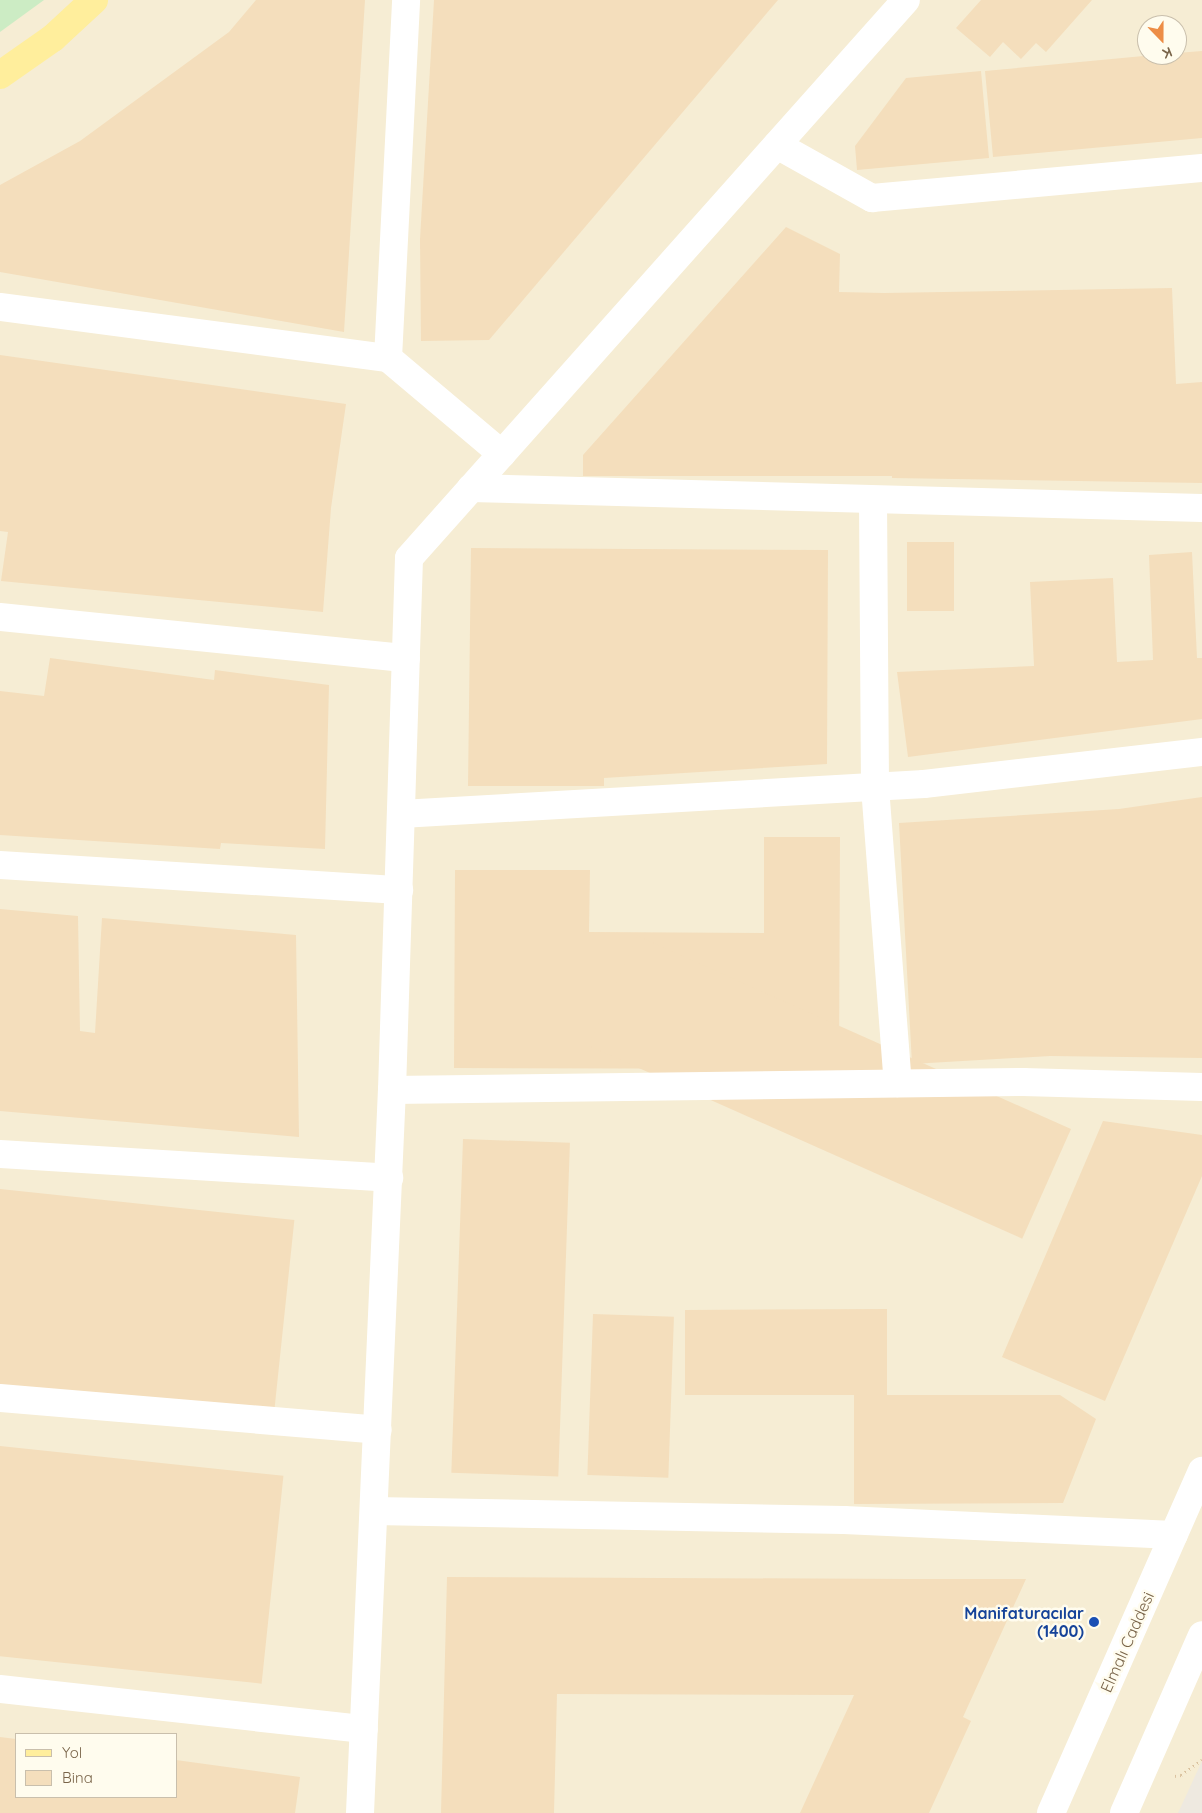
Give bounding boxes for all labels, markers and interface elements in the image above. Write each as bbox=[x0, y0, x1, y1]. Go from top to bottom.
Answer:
north arrow bbox=[1137, 15, 1187, 65]
text: K bbox=[1160, 43, 1175, 63]
street label: Elmalı Caddesi bbox=[1096, 1589, 1158, 1695]
place label: Manifaturacılar (1400) bbox=[964, 1603, 1084, 1641]
marker: Manifaturacılar (1400) bbox=[1088, 1616, 1100, 1628]
legend bbox=[15, 1733, 178, 1798]
text: Yol bbox=[62, 1743, 82, 1762]
text: Bina bbox=[62, 1768, 93, 1787]

